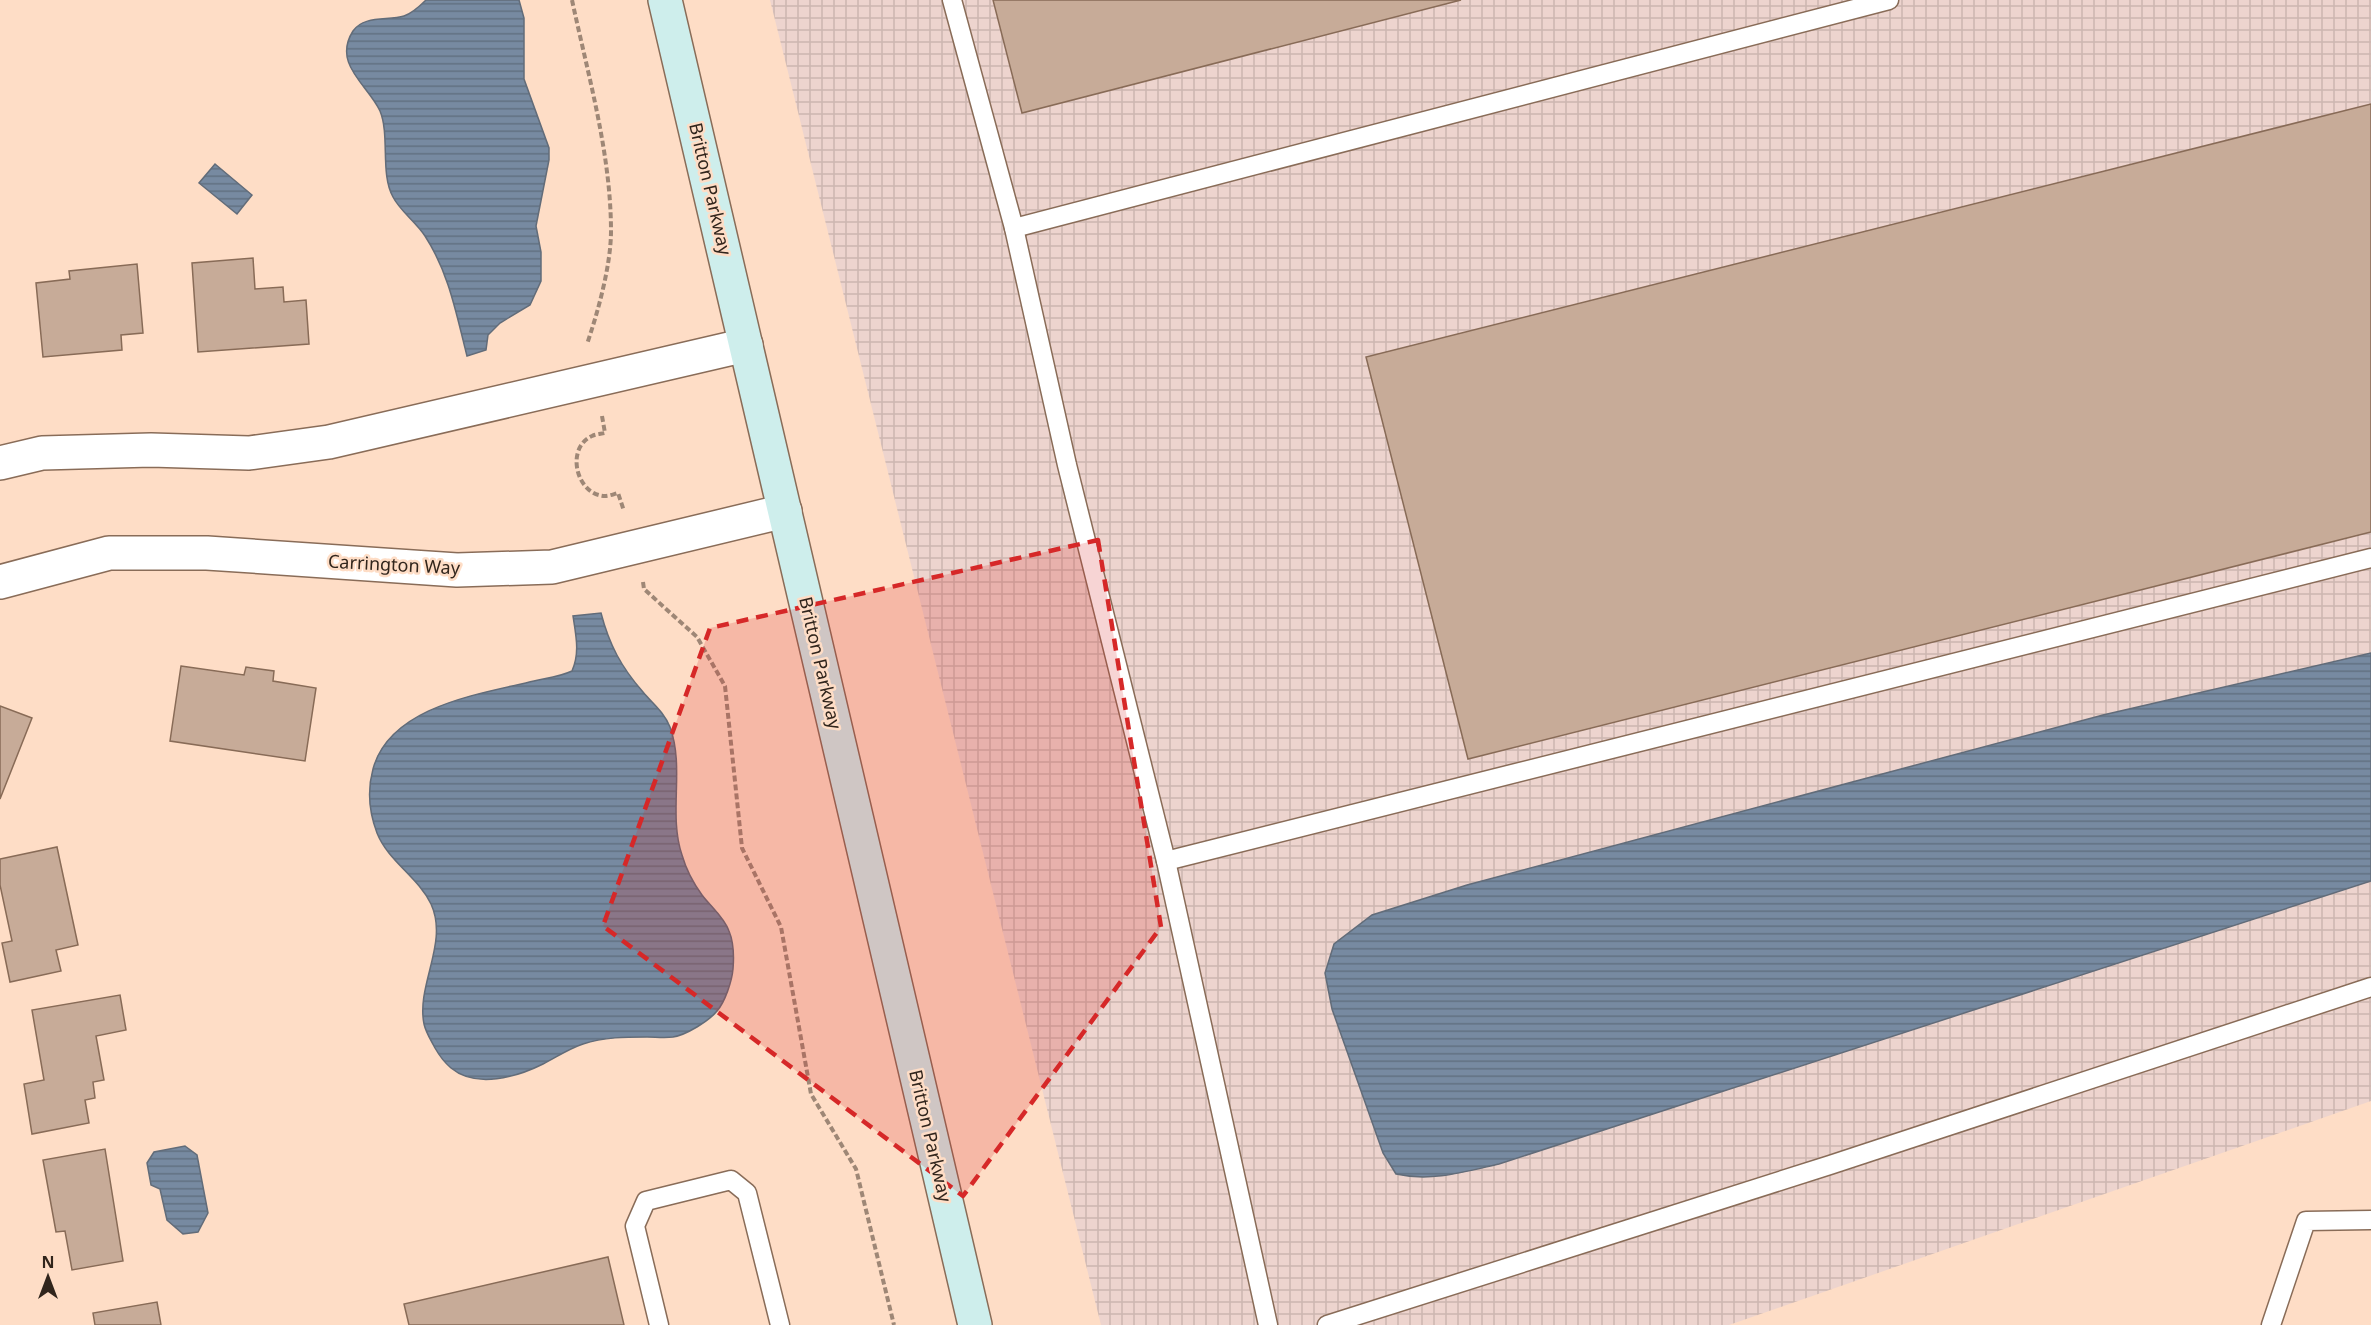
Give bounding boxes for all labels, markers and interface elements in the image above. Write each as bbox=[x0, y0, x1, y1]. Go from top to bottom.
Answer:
street label: Britton Parkway bbox=[684, 120, 738, 258]
street label: Carrington Way bbox=[327, 549, 461, 579]
street label: Britton Parkway bbox=[794, 594, 848, 732]
street label: Britton Parkway bbox=[904, 1067, 958, 1205]
north arrow bbox=[18, 1247, 78, 1307]
text: N bbox=[41, 1251, 55, 1273]

